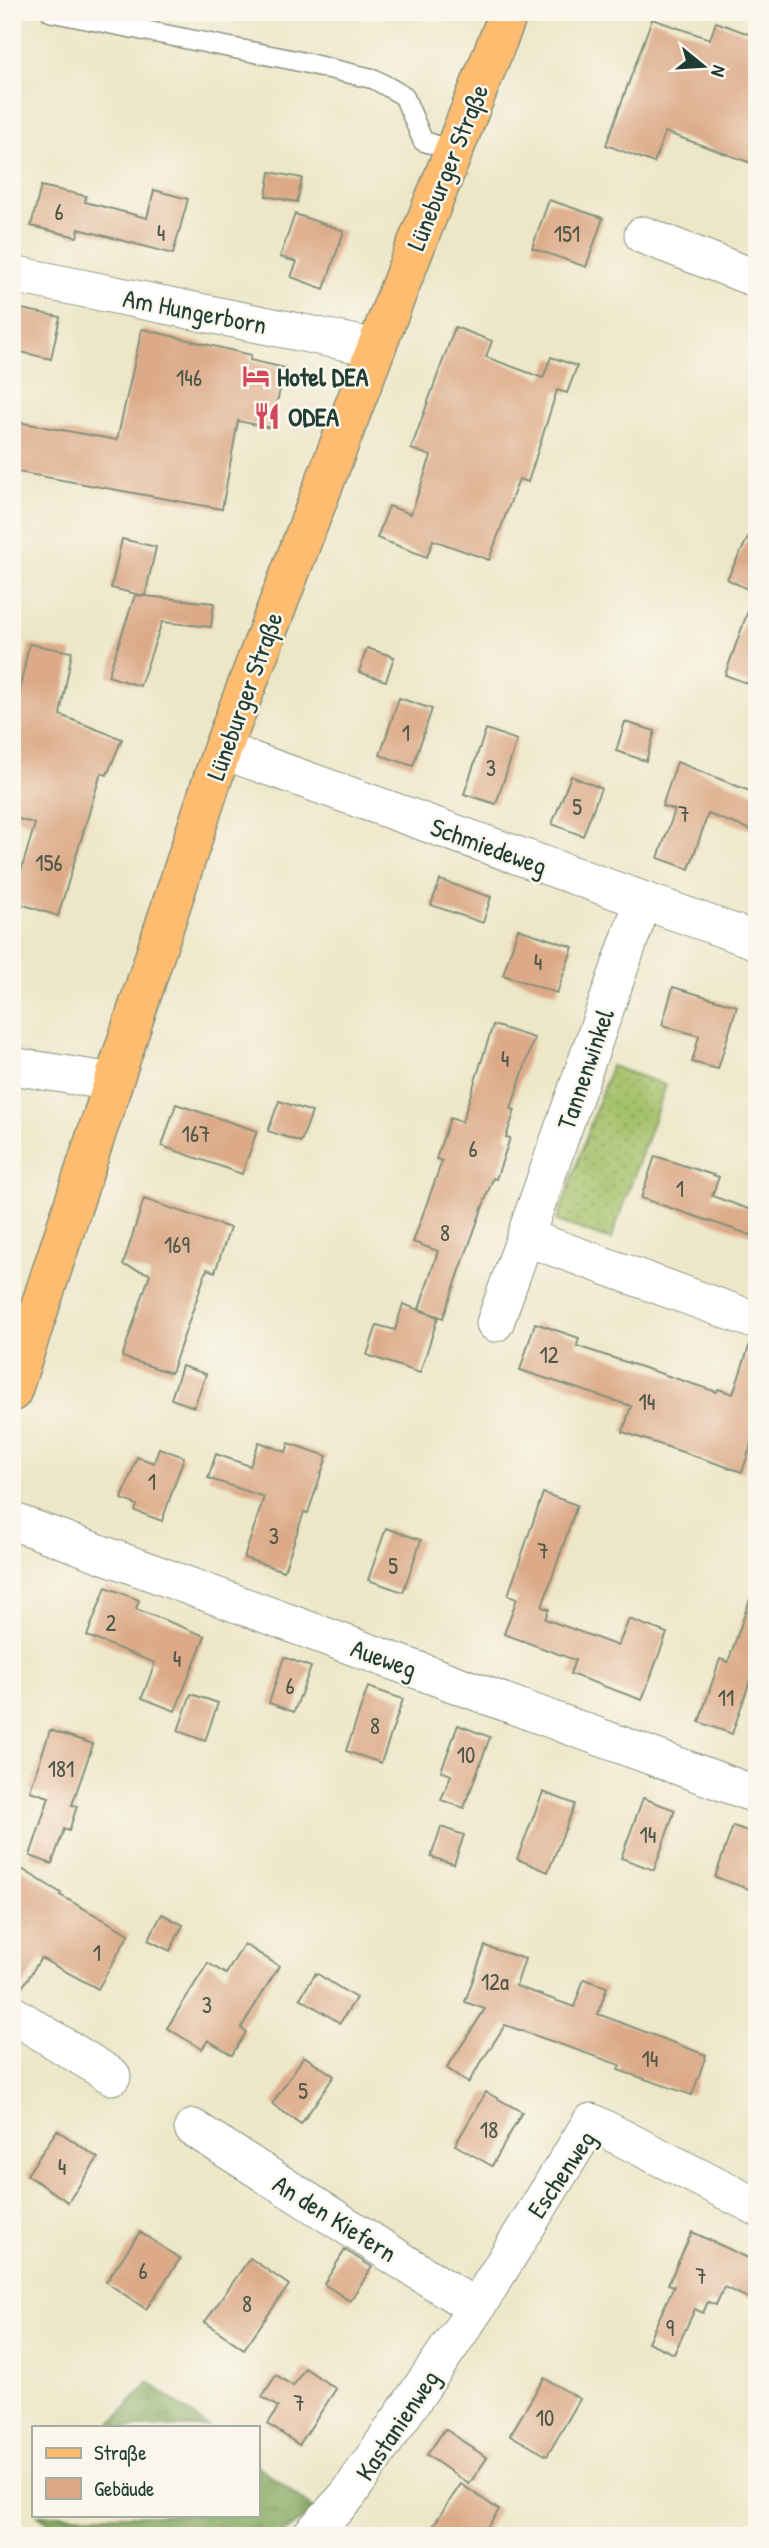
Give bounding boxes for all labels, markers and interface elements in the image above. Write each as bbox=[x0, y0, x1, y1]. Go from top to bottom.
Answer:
north arrow bbox=[668, 32, 738, 102]
text: N bbox=[705, 62, 733, 80]
street label: Lüneburger Straße bbox=[398, 79, 496, 255]
house number: 6 bbox=[54, 196, 64, 227]
house number: 4 bbox=[157, 217, 165, 248]
house number: 151 bbox=[554, 218, 580, 249]
street label: Am Hungerborn bbox=[120, 280, 270, 342]
place label: Hotel DEA bbox=[277, 359, 369, 394]
hotel icon: Hotel DEA bbox=[241, 361, 271, 391]
house number: 146 bbox=[176, 362, 202, 393]
place label: ODEA bbox=[288, 399, 339, 434]
restaurant icon: ODEA bbox=[252, 401, 282, 431]
street label: Lüneburger Straße bbox=[197, 607, 291, 785]
house number: 1 bbox=[402, 717, 410, 748]
house number: 3 bbox=[486, 752, 496, 783]
house number: 5 bbox=[572, 791, 582, 822]
house number: 7 bbox=[678, 798, 690, 829]
street label: Schmiedeweg bbox=[426, 809, 552, 883]
house number: 156 bbox=[35, 847, 63, 878]
house number: 4 bbox=[534, 946, 542, 977]
street label: Tannenwinkel bbox=[548, 1004, 622, 1134]
house number: 4 bbox=[501, 1043, 509, 1074]
house number: 167 bbox=[182, 1118, 210, 1149]
house number: 6 bbox=[468, 1133, 478, 1164]
house number: 1 bbox=[676, 1173, 684, 1204]
house number: 8 bbox=[440, 1217, 450, 1248]
house number: 169 bbox=[164, 1229, 190, 1260]
house number: 12 bbox=[539, 1339, 559, 1370]
house number: 14 bbox=[639, 1386, 655, 1417]
house number: 1 bbox=[148, 1466, 156, 1497]
house number: 3 bbox=[269, 1520, 279, 1551]
house number: 7 bbox=[537, 1535, 549, 1566]
house number: 5 bbox=[388, 1550, 398, 1581]
house number: 2 bbox=[106, 1607, 117, 1638]
street label: Aueweg bbox=[346, 1630, 422, 1686]
house number: 4 bbox=[173, 1643, 181, 1674]
house number: 6 bbox=[285, 1670, 295, 1701]
house number: 11 bbox=[718, 1682, 734, 1713]
house number: 8 bbox=[370, 1710, 380, 1741]
house number: 10 bbox=[457, 1739, 475, 1770]
house number: 181 bbox=[48, 1753, 74, 1784]
house number: 14 bbox=[640, 1819, 656, 1850]
house number: 1 bbox=[93, 1937, 101, 1968]
house number: 12a bbox=[481, 1966, 509, 1997]
house number: 3 bbox=[202, 1989, 212, 2020]
house number: 14 bbox=[642, 2043, 658, 2074]
house number: 5 bbox=[298, 2075, 308, 2106]
house number: 18 bbox=[480, 2114, 498, 2145]
street label: Eschenweg bbox=[519, 2123, 603, 2225]
house number: 4 bbox=[58, 2151, 66, 2182]
street label: An den Kiefern bbox=[266, 2166, 404, 2270]
house number: 6 bbox=[138, 2255, 148, 2286]
house number: 7 bbox=[695, 2260, 707, 2291]
house number: 8 bbox=[242, 2288, 252, 2319]
house number: 9 bbox=[666, 2312, 674, 2343]
street label: Kastanienweg bbox=[347, 2363, 447, 2487]
house number: 7 bbox=[293, 2387, 305, 2418]
house number: 10 bbox=[536, 2402, 554, 2433]
legend bbox=[32, 2426, 259, 2516]
text: Straße bbox=[94, 2438, 147, 2467]
text: Gebäude bbox=[94, 2474, 154, 2503]

